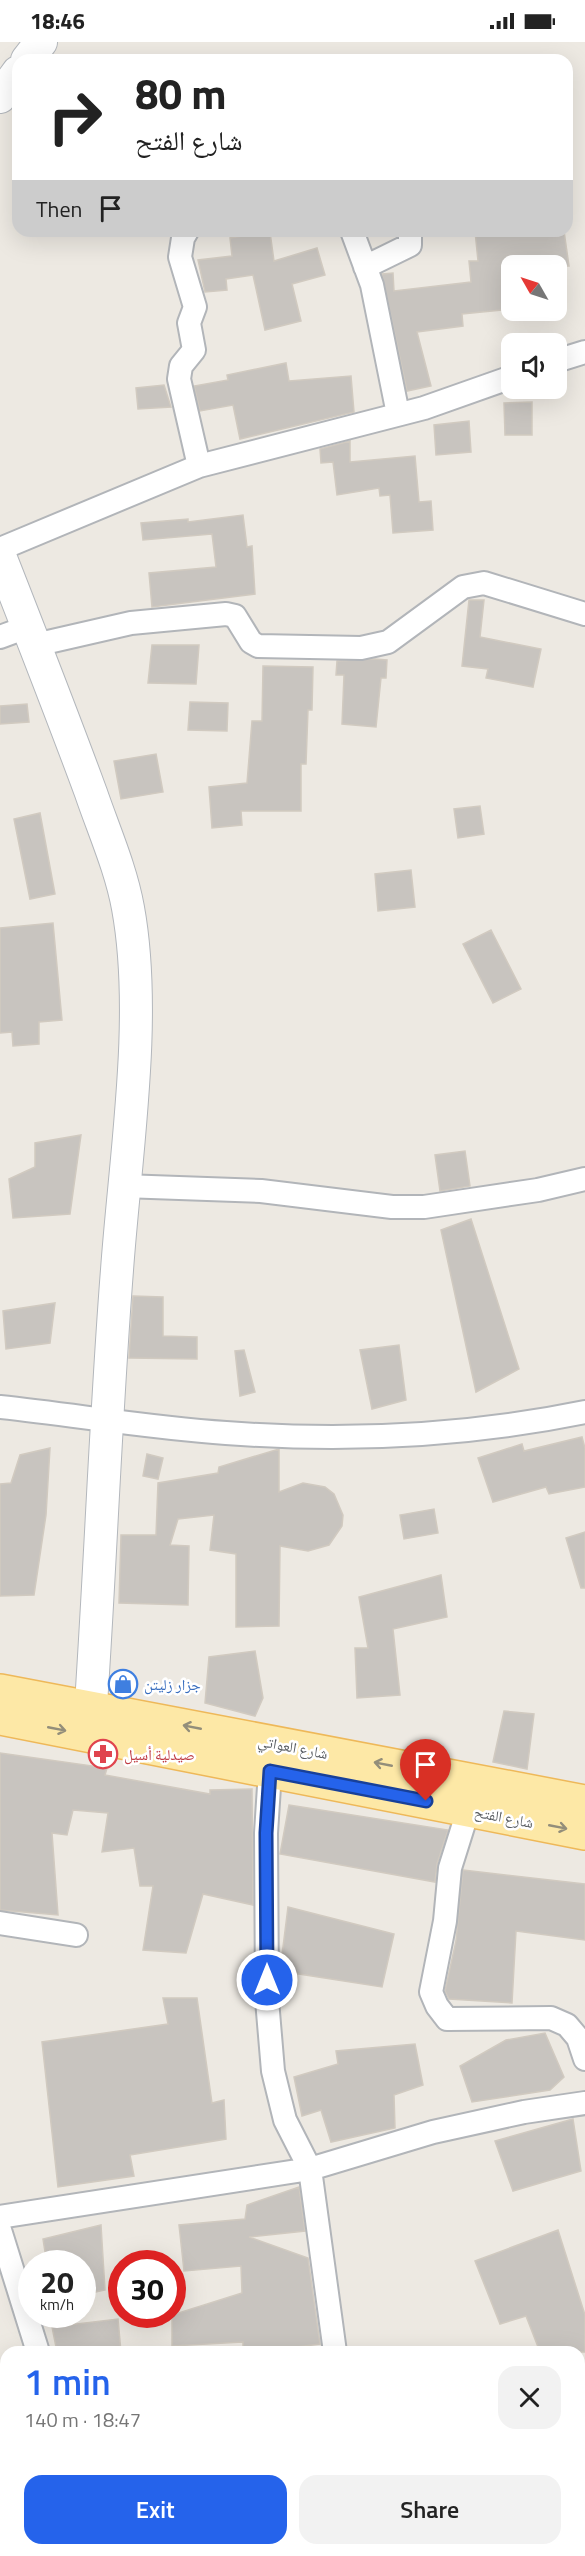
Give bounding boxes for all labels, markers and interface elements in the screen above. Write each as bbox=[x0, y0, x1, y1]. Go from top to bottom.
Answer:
text: 18:46 bbox=[30, 4, 85, 38]
text: 80 m bbox=[135, 61, 227, 125]
icon: right bbox=[36, 78, 114, 156]
text: شارع الفتح bbox=[135, 119, 243, 160]
text: Then bbox=[36, 192, 82, 226]
icon: arrive bbox=[94, 192, 127, 225]
north arrow bbox=[501, 255, 567, 321]
map controls bbox=[501, 255, 567, 399]
button: sound bbox=[501, 333, 567, 399]
shop icon: جزار زليتن bbox=[107, 1668, 139, 1700]
place label: جزار زليتن bbox=[144, 1673, 201, 1696]
one-way arrow bbox=[182, 1721, 202, 1732]
one-way arrow bbox=[47, 1724, 67, 1735]
street label: شارع العواتي bbox=[256, 1729, 330, 1766]
pharmacy icon: صيدلية أسيل bbox=[87, 1738, 119, 1770]
pin bbox=[400, 1739, 451, 1801]
place label: صيدلية أسيل bbox=[124, 1743, 195, 1766]
icon: arrive bbox=[409, 1748, 442, 1781]
one-way arrow bbox=[374, 1758, 393, 1769]
street label: شارع الفتح bbox=[472, 1800, 536, 1834]
one-way arrow bbox=[548, 1822, 567, 1833]
position arrow bbox=[235, 1948, 299, 2012]
speed limit sign: 30 bbox=[108, 2250, 186, 2328]
text: 20 bbox=[40, 2259, 74, 2305]
text: km/h bbox=[40, 2293, 74, 2316]
text: 1 min bbox=[24, 2354, 111, 2409]
button: close bbox=[498, 2366, 561, 2429]
text: 140 m · 18:47 bbox=[24, 2404, 141, 2435]
button: Exit bbox=[24, 2475, 287, 2544]
button: Share bbox=[299, 2475, 561, 2544]

